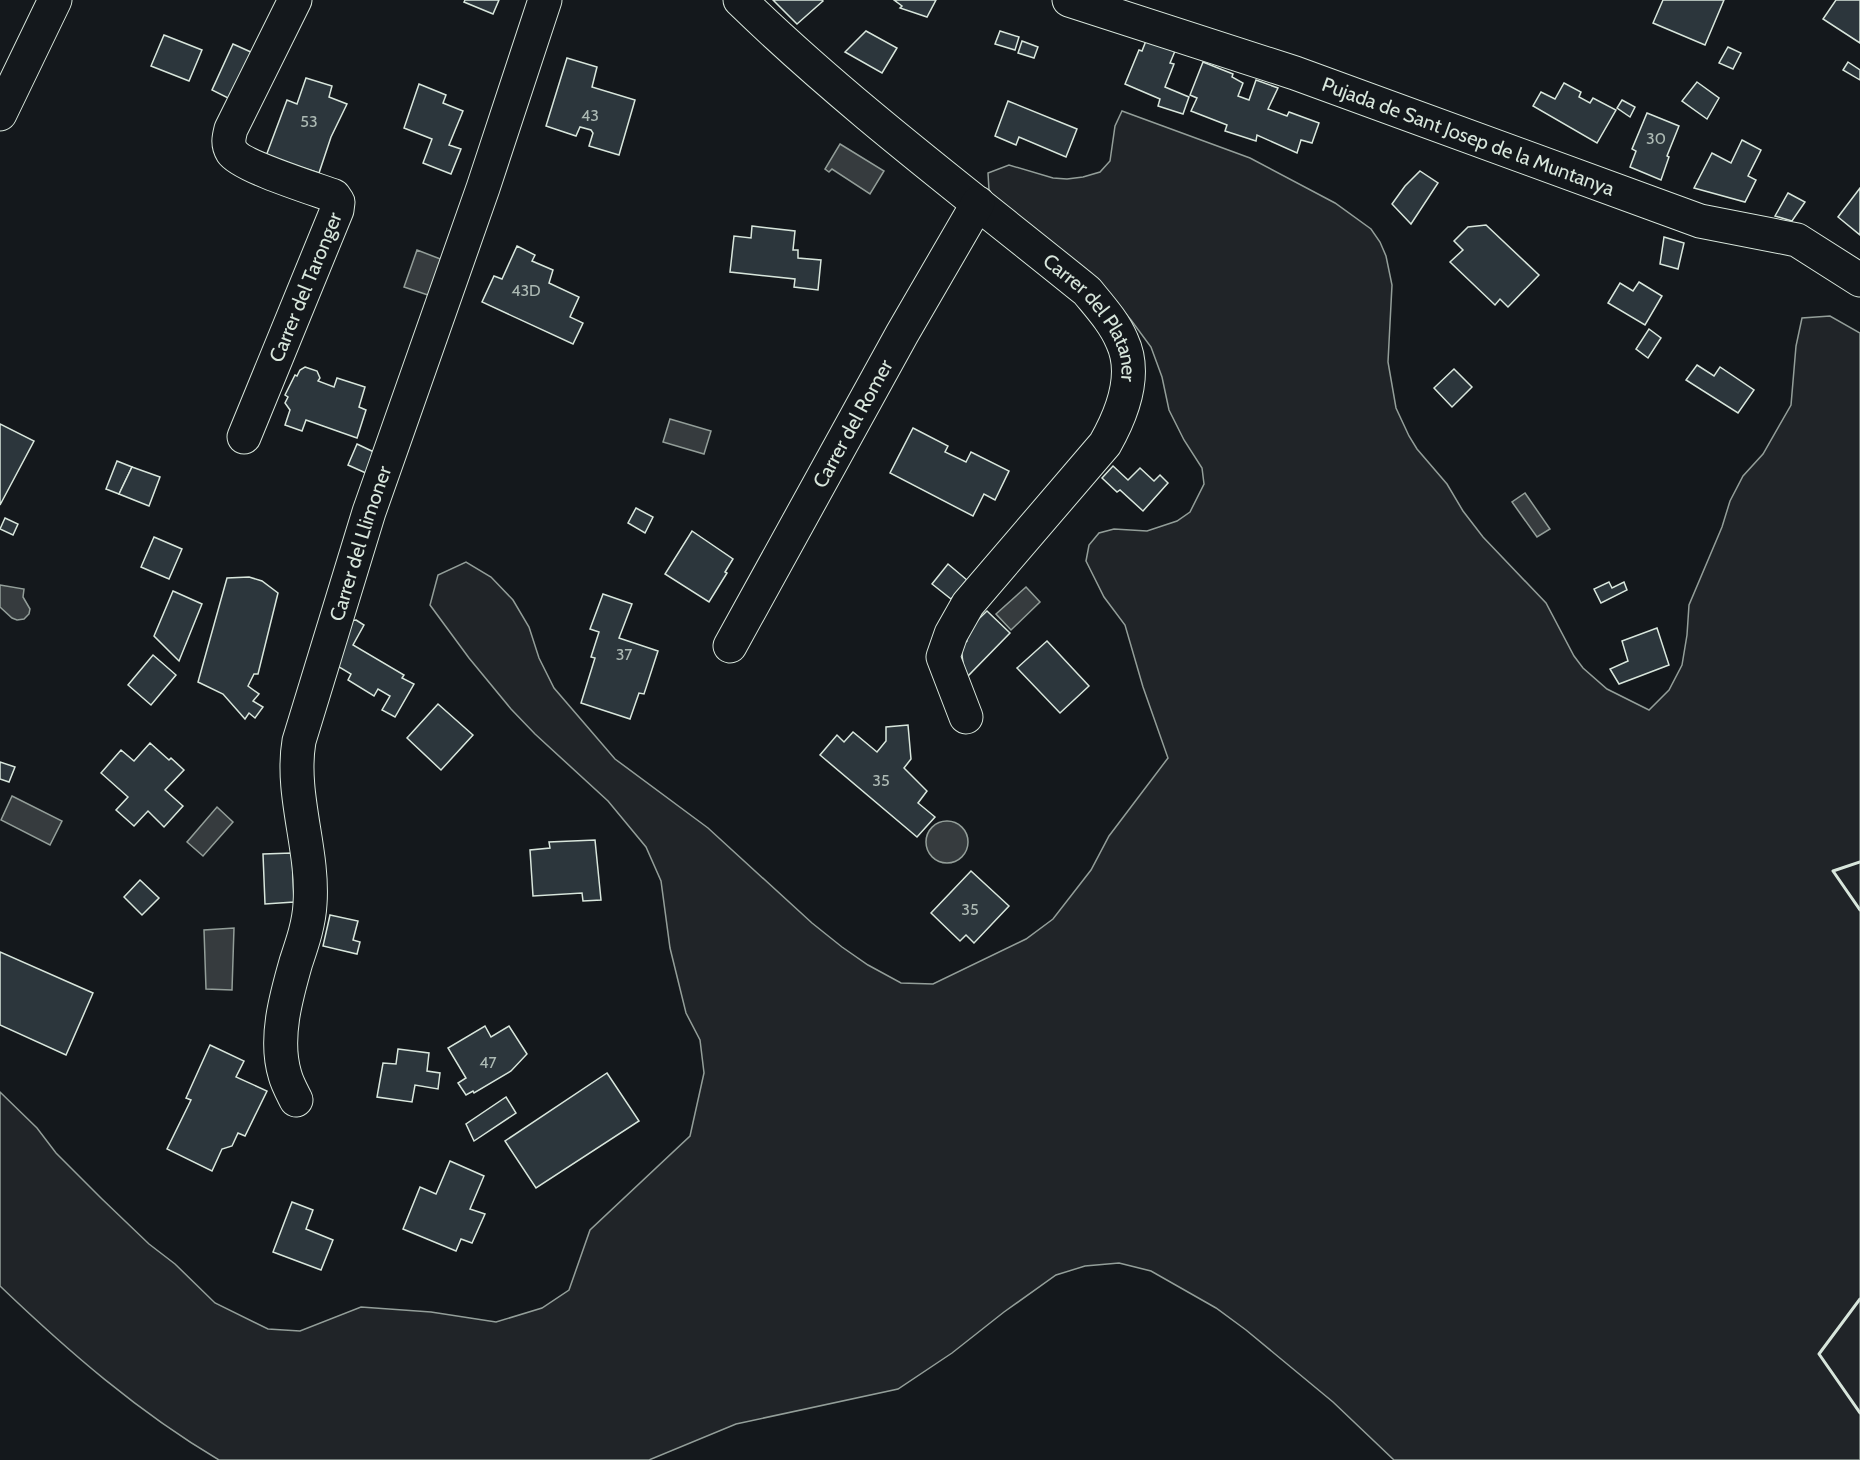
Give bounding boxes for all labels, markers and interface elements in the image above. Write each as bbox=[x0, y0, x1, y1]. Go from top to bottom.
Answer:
street label: Pujada de Sant Josep de la Muntanya bbox=[1319, 72, 1618, 201]
house number: 43 bbox=[581, 106, 599, 125]
house number: 53 bbox=[300, 112, 318, 131]
house number: 30 bbox=[1646, 129, 1666, 148]
street label: Carrer del Taronger bbox=[264, 208, 347, 366]
street label: Carrer del Plataner bbox=[1038, 249, 1141, 383]
house number: 43D bbox=[511, 281, 541, 300]
street label: Carrer del Romer bbox=[808, 355, 898, 492]
street label: Carrer del Llimoner bbox=[324, 462, 396, 624]
house number: 37 bbox=[616, 645, 632, 664]
house number: 35 bbox=[872, 771, 890, 790]
house number: 35 bbox=[961, 900, 979, 919]
house number: 47 bbox=[479, 1053, 497, 1072]

